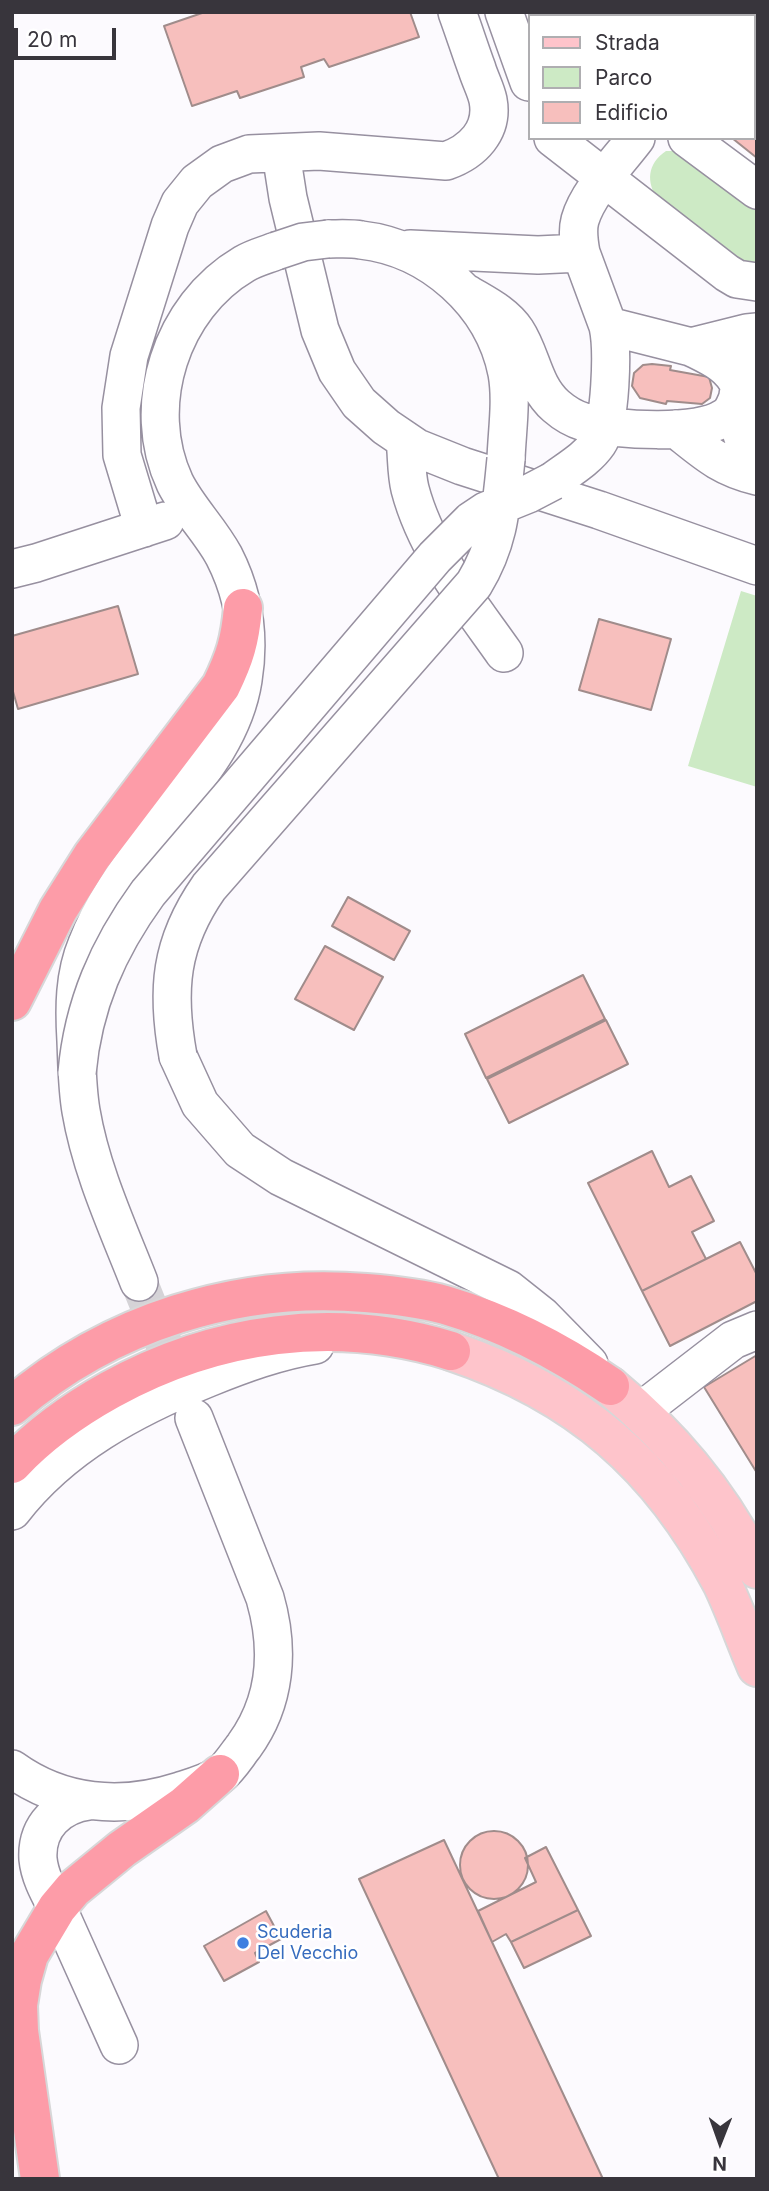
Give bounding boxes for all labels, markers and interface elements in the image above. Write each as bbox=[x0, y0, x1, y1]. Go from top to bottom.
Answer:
scale bar bbox=[18, 14, 119, 58]
legend bbox=[528, 14, 755, 140]
text: 20 m bbox=[27, 27, 77, 52]
text: Strada bbox=[595, 30, 660, 55]
text: Parco bbox=[595, 65, 652, 90]
text: Edificio bbox=[595, 100, 668, 125]
place label: Scuderia Del Vecchio bbox=[257, 1922, 358, 1965]
marker: Scuderia Del Vecchio bbox=[235, 1935, 251, 1951]
north arrow bbox=[685, 2107, 755, 2177]
text: N bbox=[712, 2152, 727, 2175]

